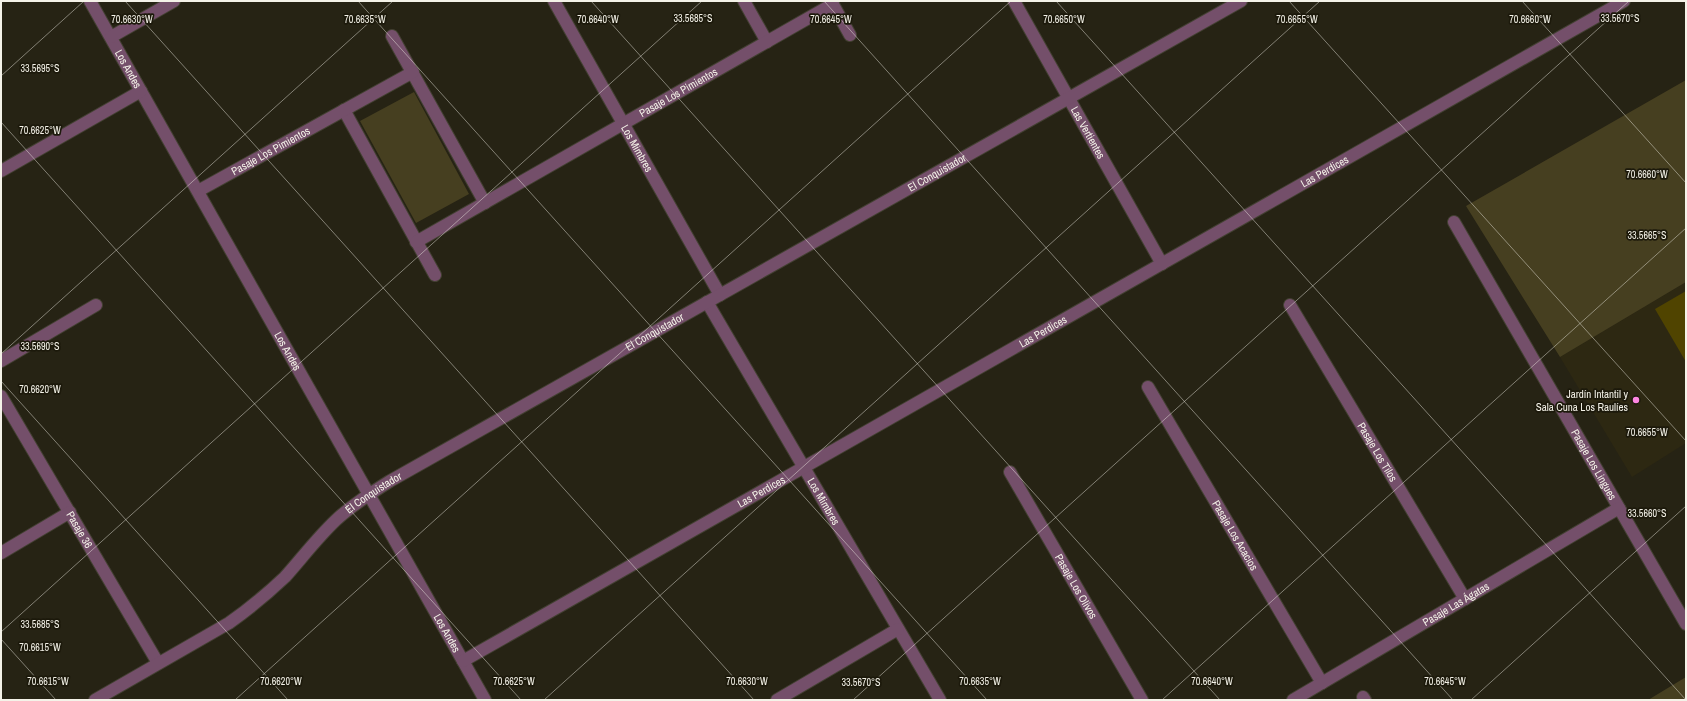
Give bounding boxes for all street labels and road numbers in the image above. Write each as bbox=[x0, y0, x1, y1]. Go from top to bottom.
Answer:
street label: Los Andes bbox=[112, 47, 145, 91]
street label: Pasaje Los Pimientos bbox=[637, 64, 720, 120]
street label: Las Vertientes bbox=[1068, 104, 1109, 162]
street label: Los Mimbres bbox=[618, 122, 656, 175]
street label: Pasaje Los Pimientos bbox=[229, 123, 313, 178]
street label: El Conquistador bbox=[905, 151, 968, 195]
street label: Las Perdices bbox=[1298, 152, 1351, 190]
street label: El Conquistador bbox=[623, 310, 686, 354]
street label: Las Perdices bbox=[1016, 312, 1070, 350]
street label: Los Andes bbox=[271, 329, 304, 373]
street label: Pasaje Los Tilos bbox=[1354, 420, 1401, 485]
street label: Pasaje Los Lingues bbox=[1568, 427, 1620, 503]
street label: El Conquistador bbox=[342, 469, 404, 516]
street label: Las Perdices bbox=[735, 472, 788, 511]
street label: Los Mimbres bbox=[804, 475, 843, 528]
street label: Pasaje Los Acacios bbox=[1209, 498, 1261, 573]
street label: Pasaje 36 bbox=[63, 509, 96, 551]
street label: Pasaje Los Olivos bbox=[1052, 551, 1101, 622]
street label: Pasaje Las Ágatas bbox=[1420, 579, 1492, 629]
street label: Los Andes bbox=[431, 611, 464, 655]

